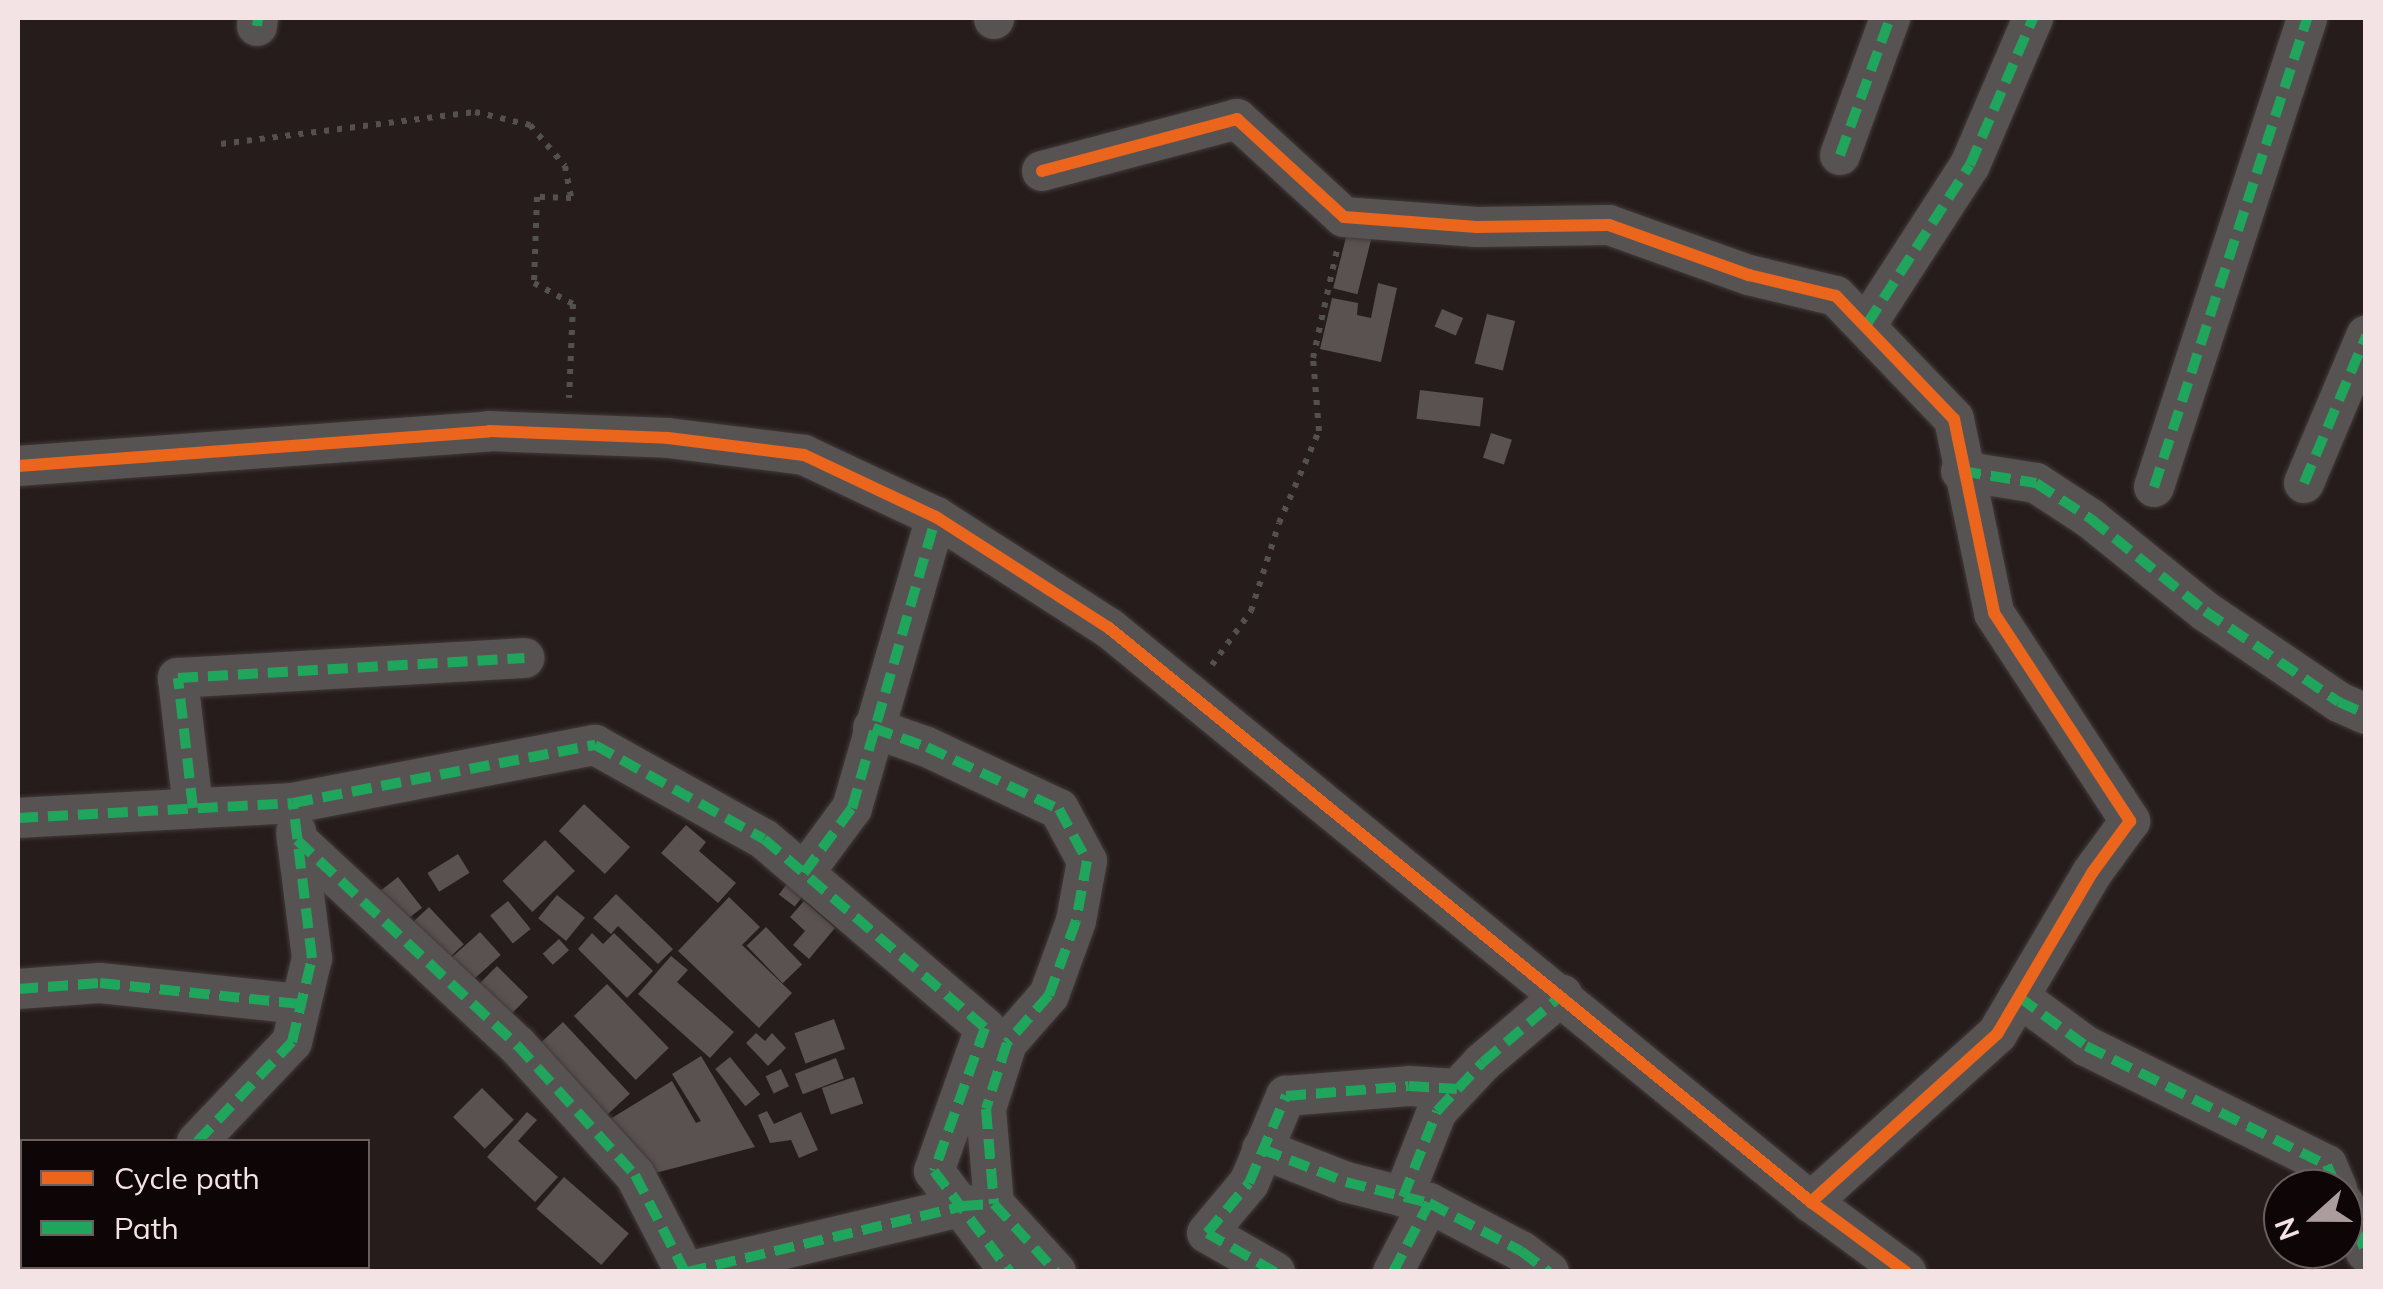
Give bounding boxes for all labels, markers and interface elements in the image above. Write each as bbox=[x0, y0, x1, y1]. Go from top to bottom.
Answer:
legend bbox=[20, 1139, 370, 1269]
text: Cycle path bbox=[114, 1159, 260, 1197]
north arrow bbox=[2263, 1169, 2363, 1269]
text: Path bbox=[114, 1209, 179, 1247]
text: N bbox=[2266, 1213, 2307, 1245]

